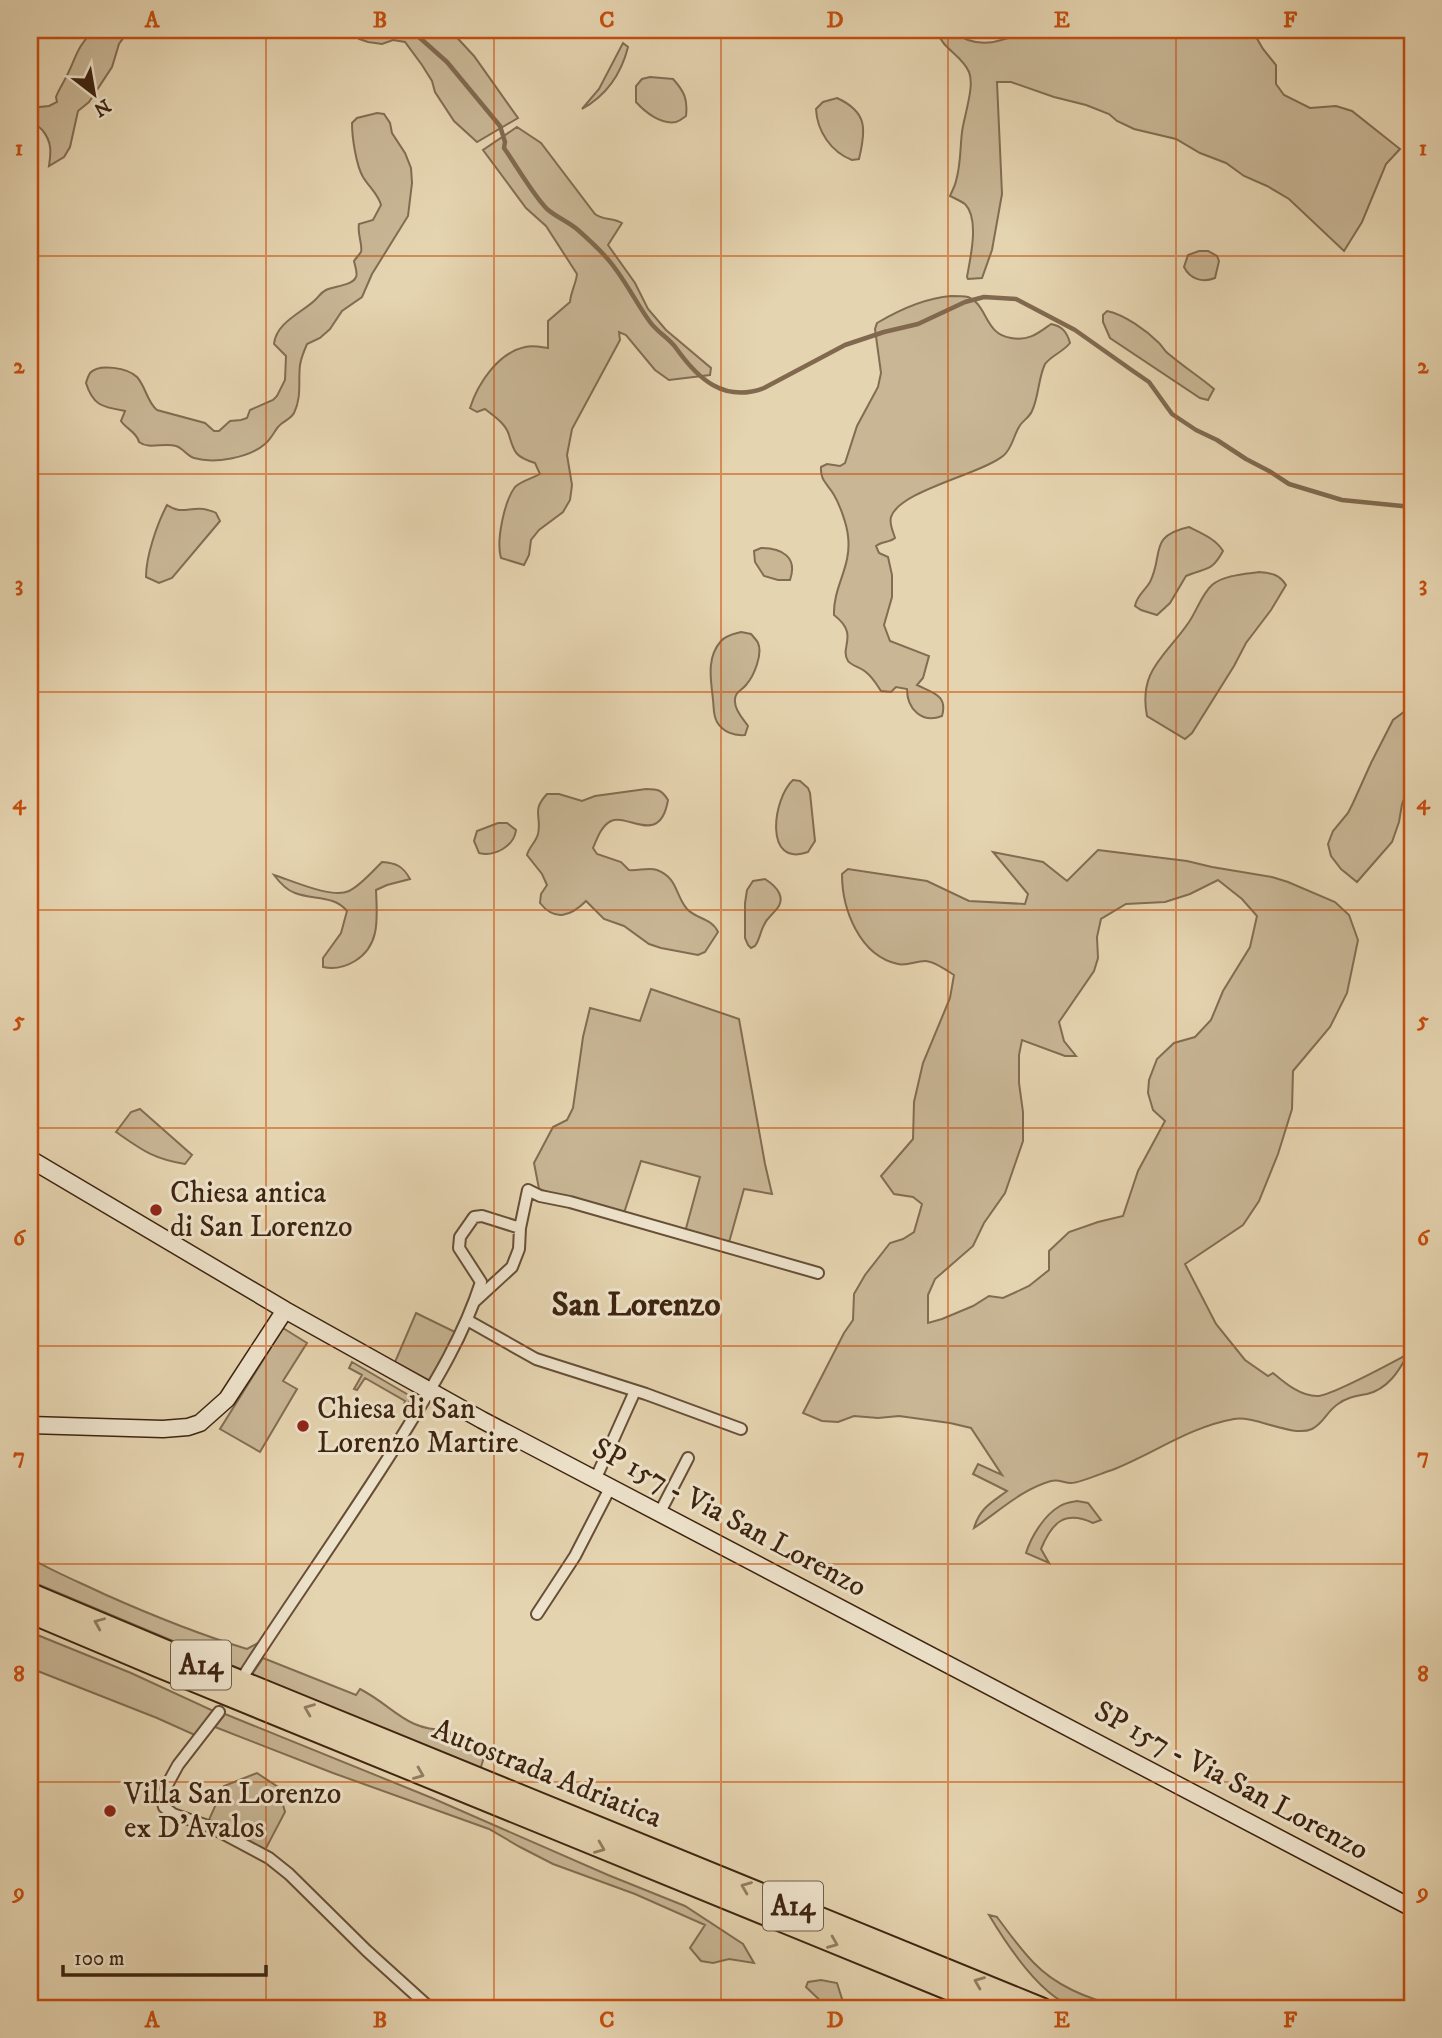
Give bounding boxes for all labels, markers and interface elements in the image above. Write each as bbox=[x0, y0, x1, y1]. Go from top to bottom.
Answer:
text: A bbox=[144, 6, 161, 35]
text: B bbox=[373, 6, 387, 35]
text: C bbox=[599, 6, 615, 35]
text: D bbox=[826, 6, 844, 35]
text: E bbox=[1054, 6, 1070, 35]
text: F bbox=[1283, 6, 1298, 35]
north arrow bbox=[60, 60, 130, 130]
text: N bbox=[89, 93, 115, 121]
text: 1 bbox=[15, 134, 23, 163]
text: 1 bbox=[1419, 134, 1427, 163]
text: 2 bbox=[13, 352, 25, 381]
text: 2 bbox=[1417, 352, 1429, 381]
text: 3 bbox=[15, 570, 23, 599]
text: 3 bbox=[1419, 570, 1427, 599]
text: 4 bbox=[12, 788, 27, 817]
text: 4 bbox=[1416, 788, 1431, 817]
text: 5 bbox=[12, 1006, 25, 1035]
text: 5 bbox=[1416, 1006, 1429, 1035]
place label: Chiesa antica di San Lorenzo bbox=[170, 1175, 353, 1246]
marker: Chiesa antica di San Lorenzo bbox=[148, 1202, 164, 1218]
text: 6 bbox=[13, 1224, 27, 1253]
text: 6 bbox=[1417, 1224, 1431, 1253]
district label: San Lorenzo bbox=[552, 1285, 720, 1326]
place label: Chiesa di San Lorenzo Martire bbox=[317, 1391, 519, 1462]
marker: Chiesa di San Lorenzo Martire bbox=[295, 1418, 311, 1434]
street label: SP 157 - Via San Lorenzo bbox=[585, 1430, 873, 1606]
text: 7 bbox=[13, 1442, 25, 1471]
text: 7 bbox=[1417, 1442, 1429, 1471]
one-way arrow bbox=[94, 1617, 106, 1631]
road number: A14 bbox=[171, 1640, 231, 1690]
text: 8 bbox=[13, 1660, 25, 1689]
text: 8 bbox=[1417, 1660, 1429, 1689]
street label: SP 157 - Via San Lorenzo bbox=[1087, 1693, 1375, 1869]
one-way arrow bbox=[304, 1703, 317, 1717]
street label: Autostrada Adriatica bbox=[427, 1711, 667, 1837]
one-way arrow bbox=[412, 1765, 424, 1779]
place label: Villa San Lorenzo ex D'Avalos bbox=[123, 1776, 341, 1847]
marker: Villa San Lorenzo ex D'Avalos bbox=[102, 1803, 118, 1819]
one-way arrow bbox=[593, 1839, 605, 1853]
text: 9 bbox=[11, 1878, 25, 1907]
text: 9 bbox=[1415, 1878, 1429, 1907]
one-way arrow bbox=[740, 1882, 752, 1896]
road number: A14 bbox=[763, 1882, 823, 1930]
scale bar bbox=[63, 1933, 266, 1977]
one-way arrow bbox=[826, 1935, 839, 1949]
text: 100 m bbox=[74, 1946, 125, 1972]
one-way arrow bbox=[974, 1977, 986, 1991]
text: A bbox=[144, 2006, 161, 2035]
text: B bbox=[373, 2006, 387, 2035]
text: C bbox=[599, 2006, 615, 2035]
text: D bbox=[826, 2006, 844, 2035]
text: E bbox=[1054, 2006, 1070, 2035]
text: F bbox=[1283, 2006, 1298, 2035]

